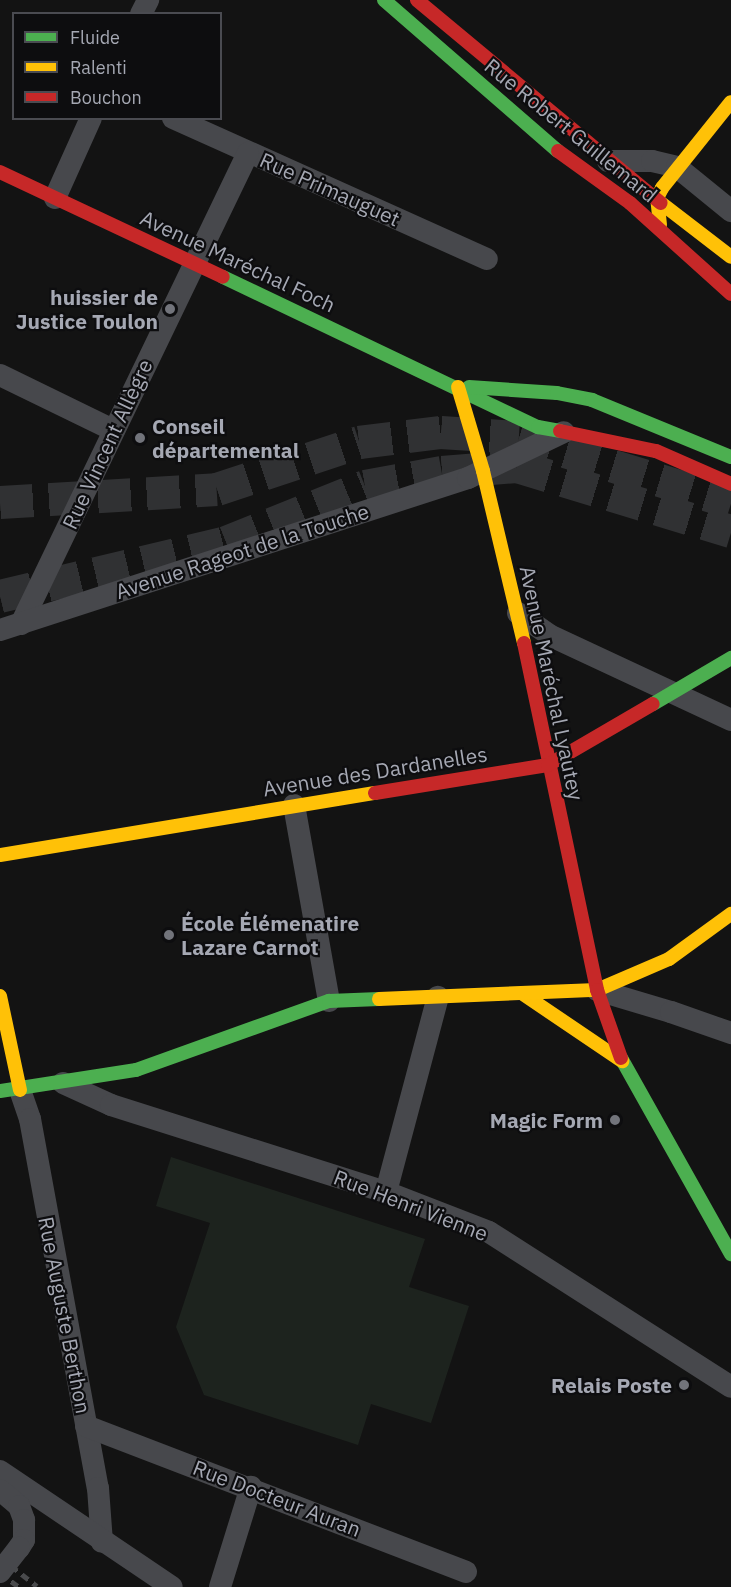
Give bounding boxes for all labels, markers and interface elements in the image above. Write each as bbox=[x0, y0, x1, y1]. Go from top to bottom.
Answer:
legend bbox=[12, 12, 222, 120]
text: Fluide bbox=[70, 26, 120, 49]
street label: Rue Robert Guillemard bbox=[480, 53, 662, 207]
text: Ralenti bbox=[70, 56, 127, 79]
text: Bouchon bbox=[70, 86, 142, 109]
street label: Rue Primauguet bbox=[256, 147, 404, 231]
street label: Avenue Maréchal Foch bbox=[136, 205, 340, 317]
place label: huissier de Justice Toulon bbox=[16, 284, 158, 334]
marker: huissier de Justice Toulon bbox=[163, 302, 177, 316]
street label: Rue Vincent Allègre bbox=[57, 355, 157, 533]
place label: Conseil départemental bbox=[152, 413, 299, 463]
marker: Conseil départemental bbox=[133, 431, 147, 445]
street label: Avenue Rageot de la Touche bbox=[112, 498, 372, 604]
street label: Avenue Maréchal Lyautey bbox=[515, 563, 589, 803]
street label: Avenue des Dardanelles bbox=[261, 741, 489, 801]
place label: École Élémenatire Lazare Carnot bbox=[181, 910, 359, 960]
marker: École Élémenatire Lazare Carnot bbox=[162, 928, 176, 942]
place label: Magic Form bbox=[490, 1107, 603, 1133]
marker: Magic Form bbox=[608, 1113, 622, 1127]
street label: Rue Henri Vienne bbox=[330, 1164, 492, 1246]
street label: Rue Auguste Berthon bbox=[34, 1214, 96, 1416]
place label: Relais Poste bbox=[551, 1372, 672, 1398]
marker: Relais Poste bbox=[677, 1378, 691, 1392]
street label: Rue Docteur Auran bbox=[189, 1454, 365, 1542]

